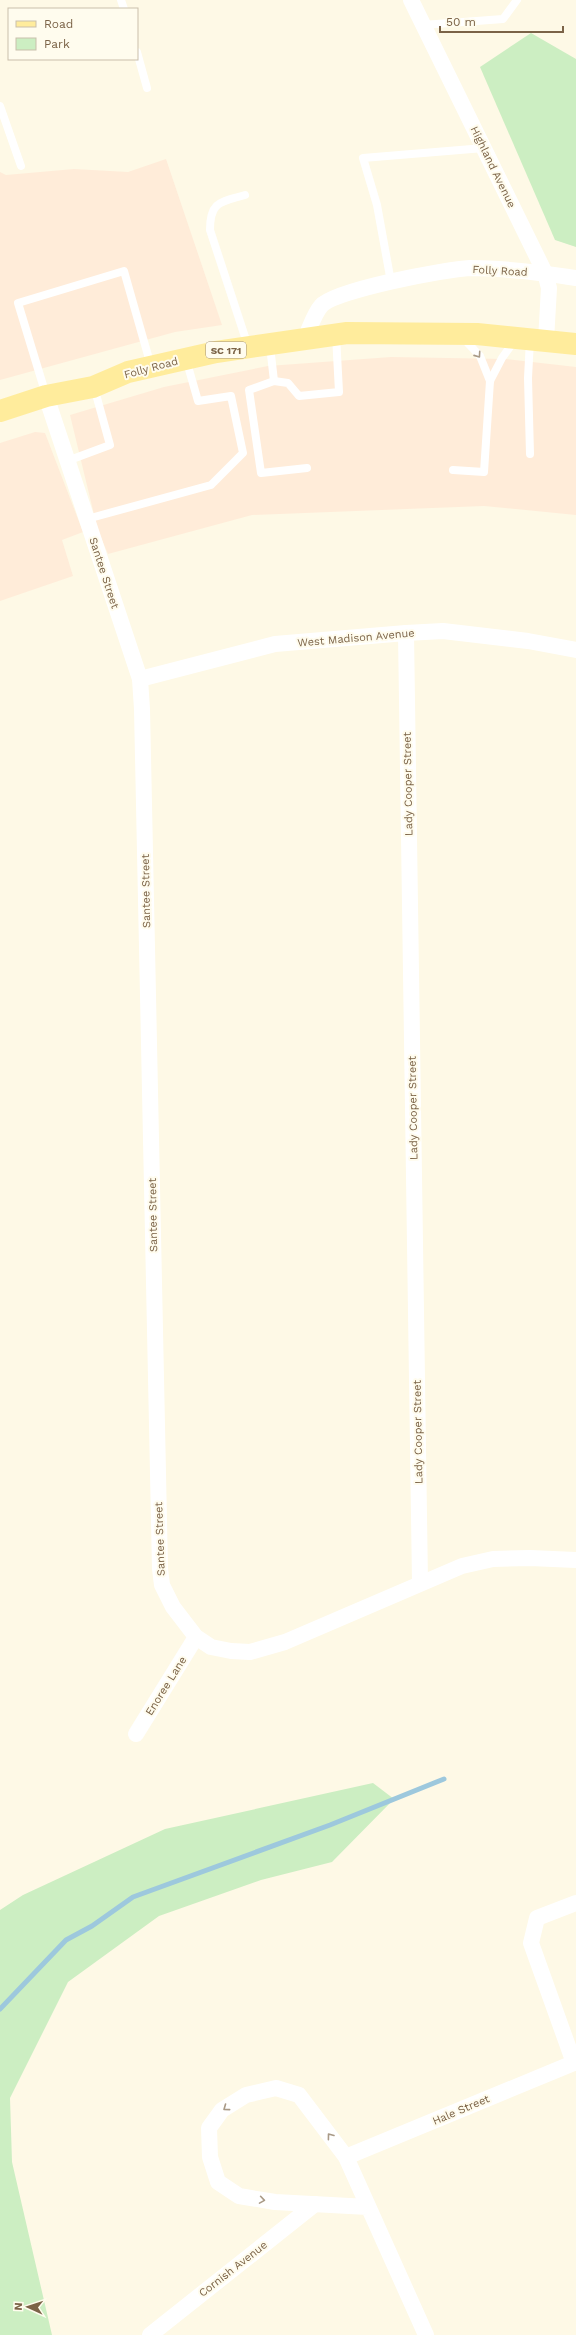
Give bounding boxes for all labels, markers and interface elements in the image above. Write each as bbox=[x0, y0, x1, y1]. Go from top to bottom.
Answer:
legend bbox=[8, 8, 138, 60]
scale bar bbox=[440, 8, 563, 34]
text: 50 m bbox=[446, 15, 476, 29]
text: Road bbox=[44, 17, 73, 31]
text: Park bbox=[44, 37, 70, 51]
street label: Highland Avenue bbox=[468, 124, 518, 210]
street label: Folly Road bbox=[472, 263, 528, 279]
road number: SC 171 bbox=[206, 342, 246, 358]
one-way arrow bbox=[473, 351, 480, 358]
street label: Folly Road bbox=[123, 355, 179, 381]
street label: Santee Street bbox=[86, 536, 122, 611]
street label: West Madison Avenue bbox=[297, 626, 415, 650]
street label: Lady Cooper Street bbox=[401, 732, 415, 836]
street label: Santee Street bbox=[139, 853, 153, 928]
street label: Lady Cooper Street bbox=[406, 1056, 420, 1160]
street label: Santee Street bbox=[146, 1177, 160, 1252]
street label: Lady Cooper Street bbox=[411, 1380, 425, 1484]
street label: Santee Street bbox=[152, 1501, 168, 1576]
street label: Enoree Lane bbox=[143, 1654, 189, 1718]
street label: Hale Street bbox=[430, 2092, 492, 2128]
one-way arrow bbox=[224, 2103, 231, 2110]
one-way arrow bbox=[328, 2133, 335, 2140]
one-way arrow bbox=[259, 2195, 265, 2203]
street label: Cornish Avenue bbox=[196, 2238, 270, 2300]
north arrow bbox=[8, 2287, 48, 2327]
text: N bbox=[12, 2302, 25, 2311]

